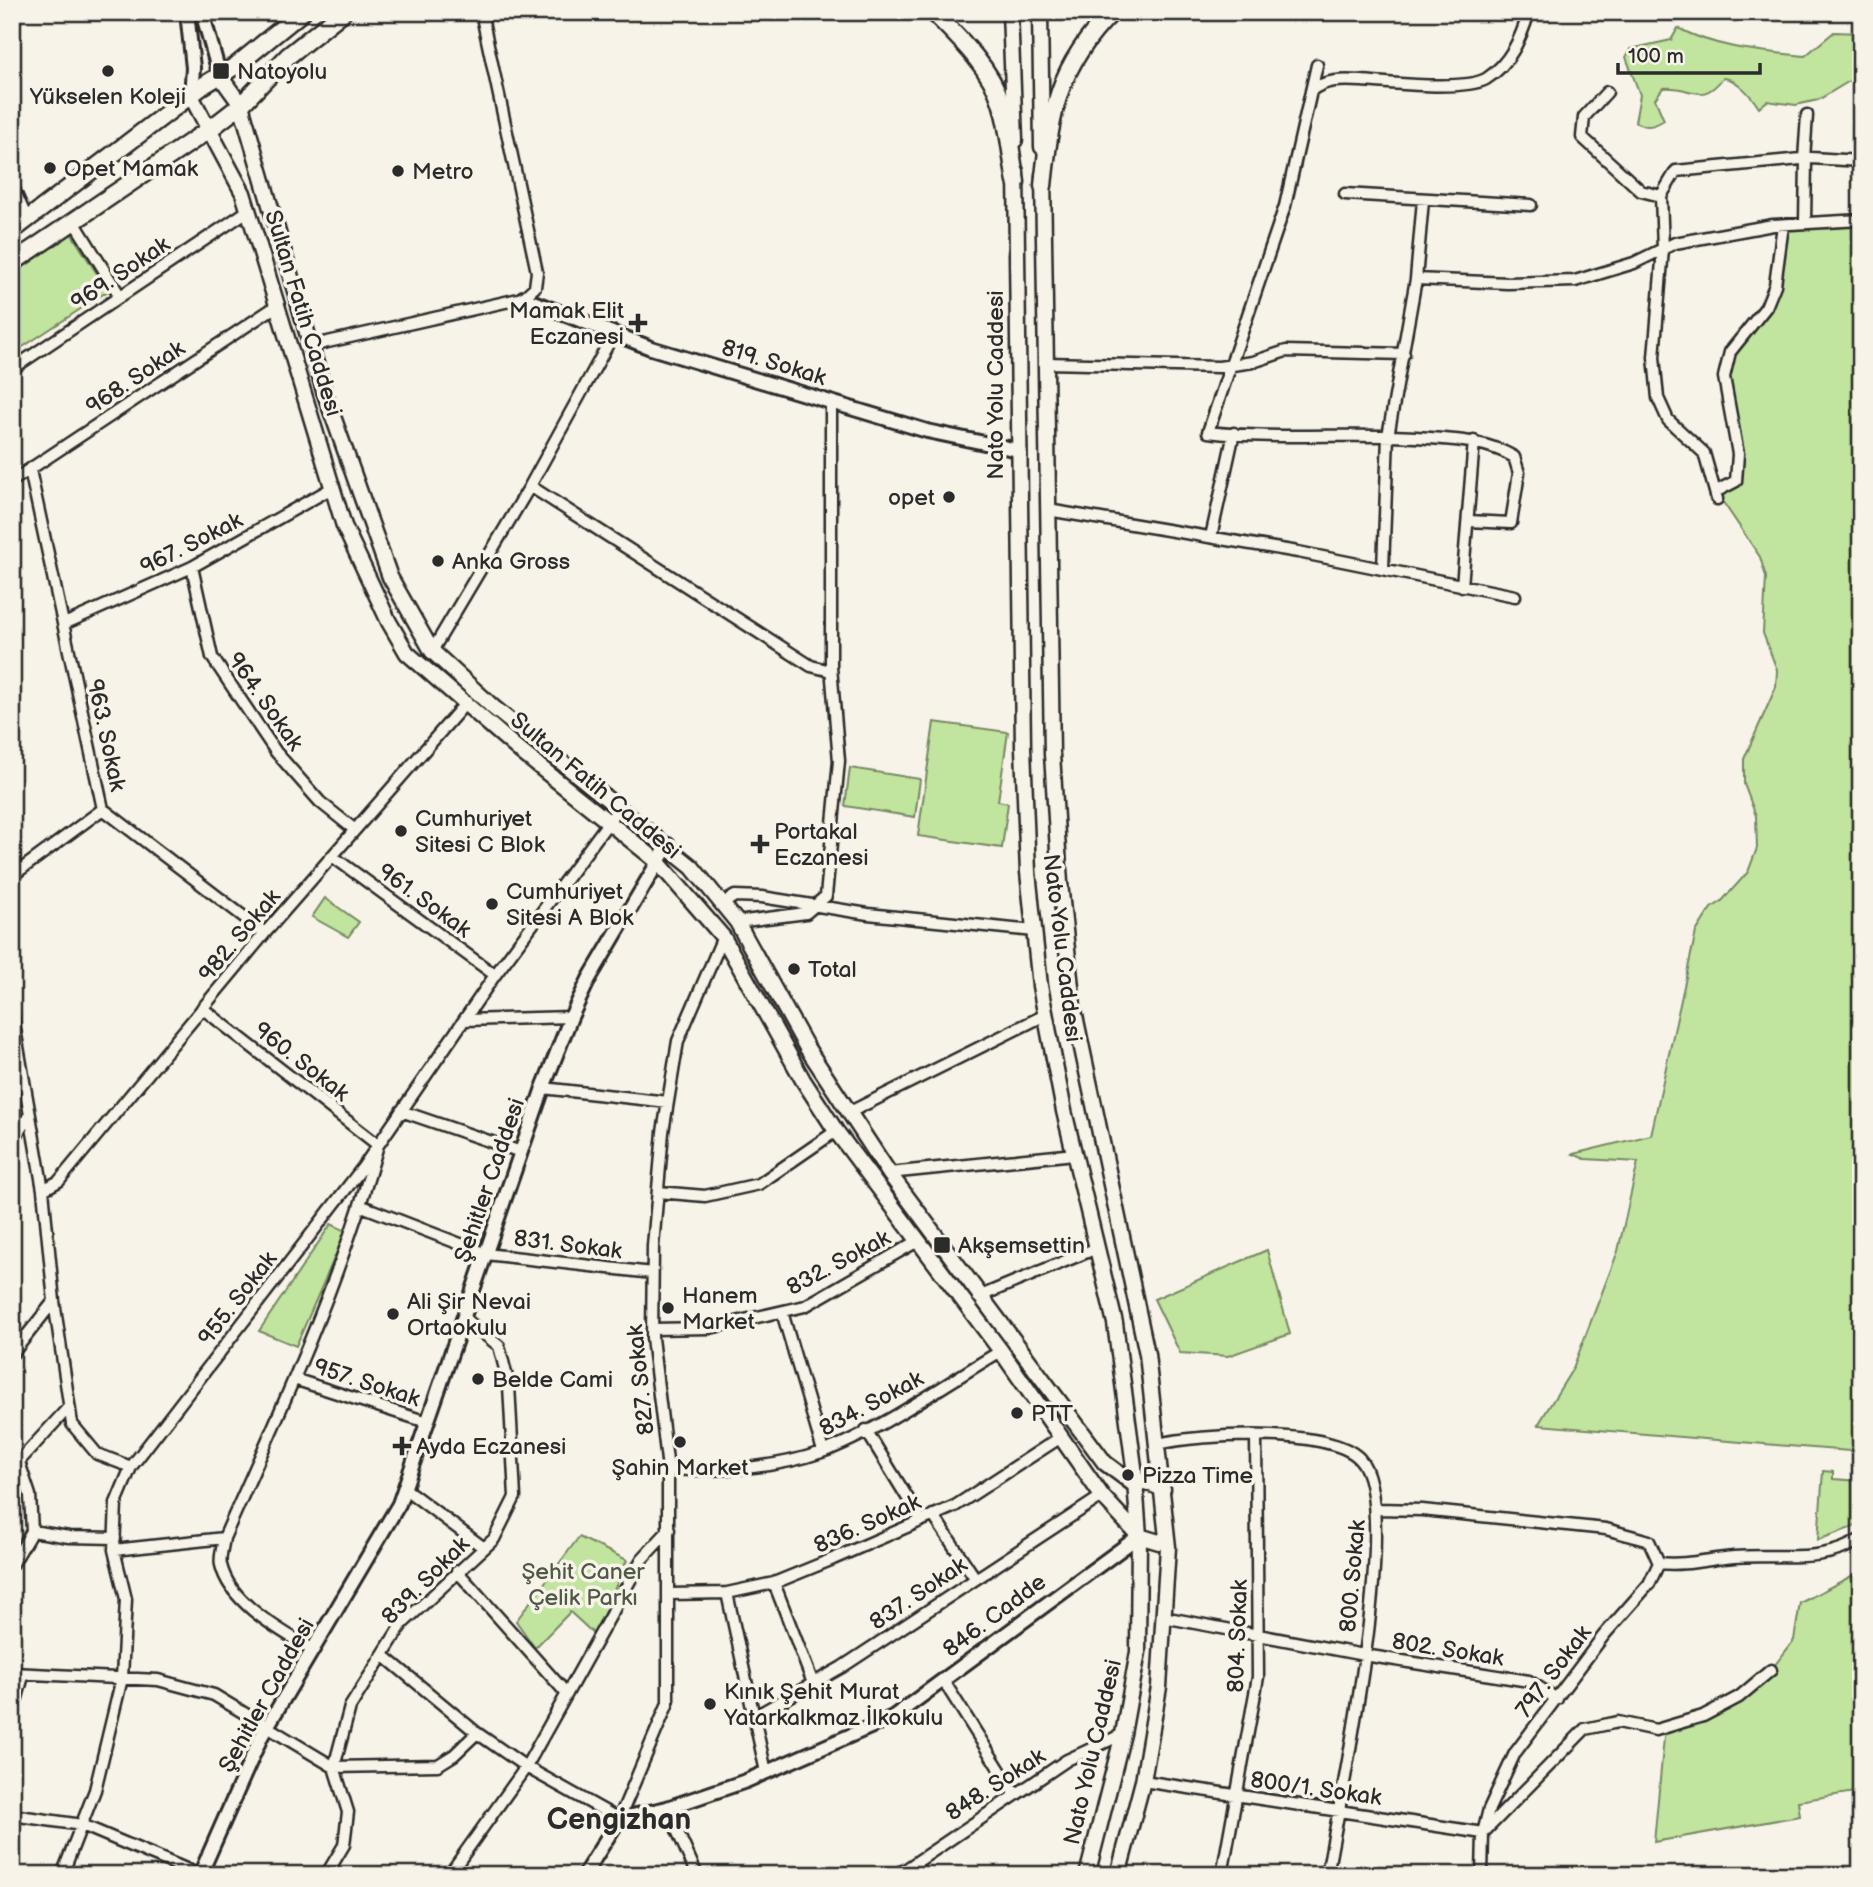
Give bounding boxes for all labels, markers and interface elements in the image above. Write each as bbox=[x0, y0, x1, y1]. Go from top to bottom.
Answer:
scale bar bbox=[1618, 32, 1759, 76]
text: 100 m bbox=[1628, 44, 1684, 69]
place label: Natoyolu bbox=[237, 58, 327, 86]
marker: Natoyolu bbox=[211, 61, 231, 81]
marker: Yükselen Koleji bbox=[100, 63, 116, 79]
place label: Yükselen Koleji bbox=[29, 83, 186, 111]
place label: Opet Mamak bbox=[64, 155, 199, 183]
place label: Metro bbox=[412, 158, 473, 186]
marker: Opet Mamak bbox=[42, 160, 58, 176]
marker: Metro bbox=[390, 163, 406, 179]
street label: Sultan Fatih Caddesi bbox=[258, 207, 348, 420]
street label: 969. Sokak bbox=[66, 230, 176, 317]
street label: Nato Yolu Caddesi bbox=[982, 290, 1010, 480]
place label: Mamak Elit Eczanesi bbox=[509, 297, 624, 351]
marker: Mamak Elit Eczanesi bbox=[630, 315, 646, 331]
street label: 968. Sokak bbox=[81, 334, 191, 421]
street label: 819. Sokak bbox=[718, 334, 830, 392]
place label: opet bbox=[888, 484, 935, 512]
marker: opet bbox=[941, 489, 957, 505]
street label: 967. Sokak bbox=[136, 506, 248, 582]
place label: Anka Gross bbox=[452, 548, 570, 576]
marker: Anka Gross bbox=[430, 553, 446, 569]
street label: 964. Sokak bbox=[221, 647, 310, 757]
street label: 963. Sokak bbox=[80, 677, 132, 795]
street label: Sultan Fatih Caddesi bbox=[504, 706, 686, 865]
place label: Cumhuriyet Sitesi C Blok bbox=[415, 805, 546, 859]
place label: Portakal Eczanesi bbox=[774, 818, 869, 872]
marker: Cumhuriyet Sitesi C Blok bbox=[393, 823, 409, 839]
marker: Portakal Eczanesi bbox=[752, 836, 768, 852]
street label: Nato Yolu Caddesi bbox=[1037, 852, 1087, 1044]
street label: 961. Sokak bbox=[372, 858, 477, 944]
place label: Cumhuriyet Sitesi A Blok bbox=[506, 878, 634, 932]
street label: 982. Sokak bbox=[193, 883, 287, 988]
marker: Cumhuriyet Sitesi A Blok bbox=[484, 896, 500, 912]
place label: Total bbox=[808, 956, 857, 984]
marker: Total bbox=[786, 961, 802, 977]
street label: 960. Sokak bbox=[248, 1016, 355, 1108]
street label: Şehitler Caddesi bbox=[449, 1094, 531, 1266]
street label: 831. Sokak bbox=[512, 1224, 624, 1266]
street label: 832. Sokak bbox=[782, 1224, 896, 1302]
place label: Akşemsettin bbox=[958, 1232, 1085, 1260]
marker: Akşemsettin bbox=[932, 1235, 952, 1255]
street label: 955. Sokak bbox=[192, 1245, 284, 1351]
place label: Hanem Market bbox=[682, 1282, 757, 1336]
place label: Ali Şir Nevai Ortaokulu bbox=[407, 1288, 531, 1342]
marker: Hanem Market bbox=[660, 1300, 676, 1316]
marker: Ali Şir Nevai Ortaokulu bbox=[385, 1306, 401, 1322]
street label: 827. Sokak bbox=[621, 1323, 661, 1436]
street label: 957. Sokak bbox=[310, 1353, 424, 1414]
street label: 834. Sokak bbox=[815, 1364, 929, 1443]
place label: Belde Cami bbox=[492, 1366, 613, 1394]
marker: Belde Cami bbox=[470, 1371, 486, 1387]
place label: PTT bbox=[1031, 1400, 1073, 1428]
marker: PTT bbox=[1009, 1405, 1025, 1421]
place label: Ayda Eczanesi bbox=[416, 1433, 566, 1461]
marker: Şahin Market bbox=[672, 1434, 688, 1450]
marker: Ayda Eczanesi bbox=[394, 1438, 410, 1454]
place label: Şahin Market bbox=[612, 1454, 748, 1482]
place label: Pizza Time bbox=[1142, 1462, 1253, 1490]
marker: Pizza Time bbox=[1120, 1467, 1136, 1483]
street label: 836. Sokak bbox=[810, 1488, 926, 1560]
street label: 800. Sokak bbox=[1334, 1518, 1372, 1634]
street label: 839. Sokak bbox=[376, 1530, 476, 1631]
street label: 837. Sokak bbox=[865, 1551, 973, 1637]
park label: Şehit Caner Çelik Parkı bbox=[521, 1558, 645, 1612]
street label: 846. Cadde bbox=[938, 1568, 1052, 1664]
street label: 804. Sokak bbox=[1222, 1578, 1254, 1693]
street label: Şehitler Caddesi bbox=[213, 1613, 321, 1777]
street label: 797. Sokak bbox=[1510, 1619, 1598, 1723]
street label: 802. Sokak bbox=[1390, 1627, 1506, 1673]
street label: Nato Yolu Caddesi bbox=[1058, 1657, 1128, 1848]
place label: Kınık Şehit Murat Yatarkalkmaz İlkokulu bbox=[723, 1678, 943, 1732]
marker: Kınık Şehit Murat Yatarkalkmaz İlkokulu bbox=[702, 1696, 718, 1712]
street label: 848. Sokak bbox=[940, 1742, 1051, 1827]
street label: 800/1. Sokak bbox=[1248, 1766, 1384, 1812]
district label: Cengizhan bbox=[547, 1802, 691, 1838]

